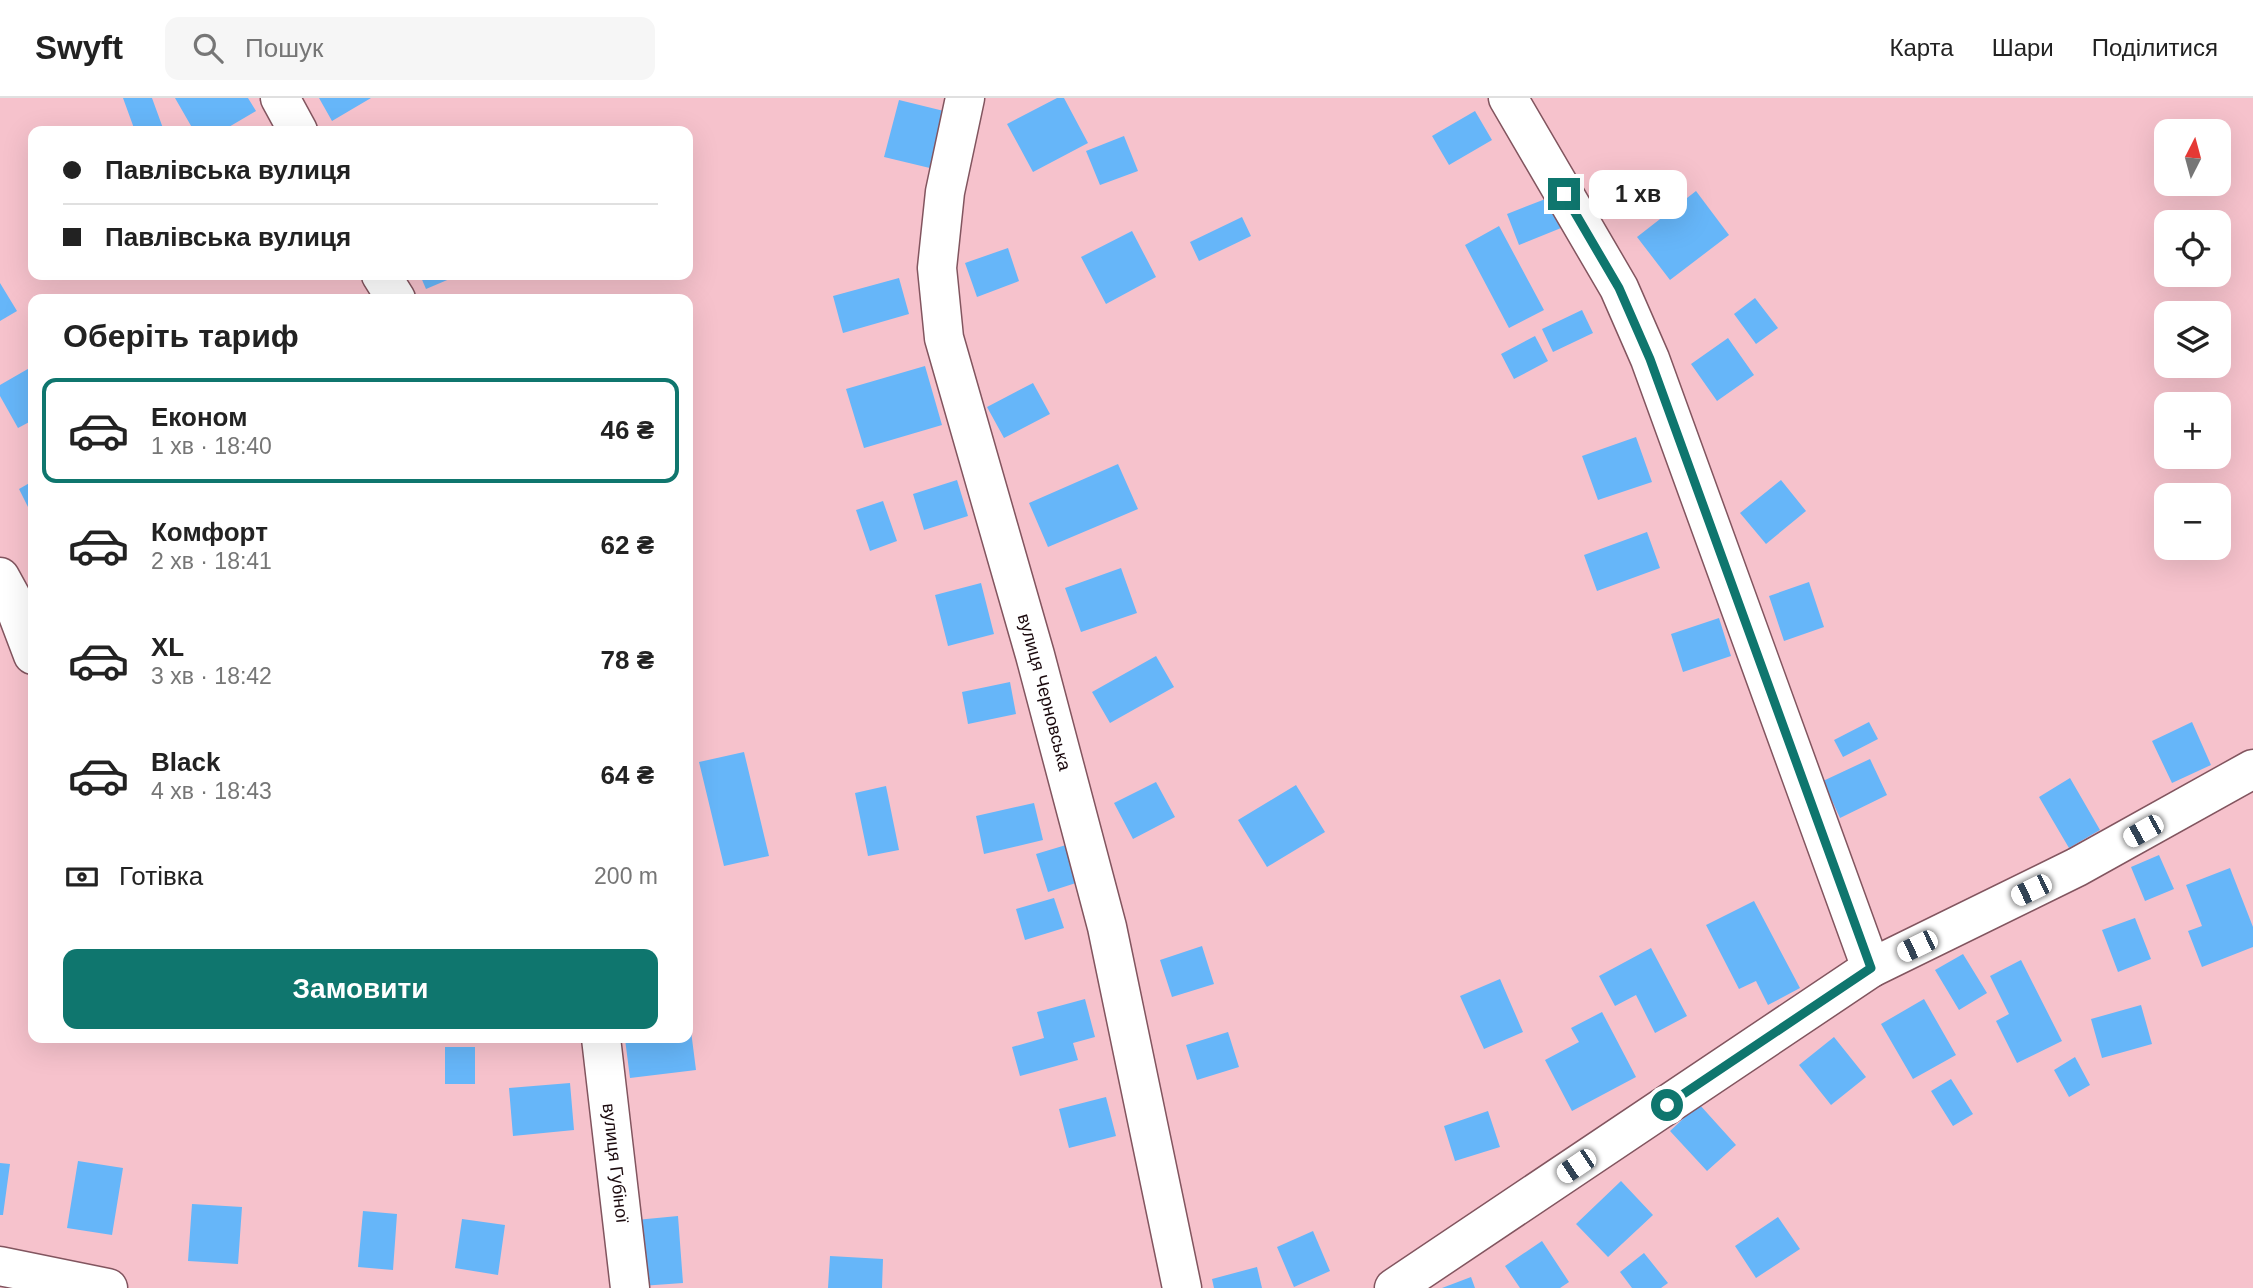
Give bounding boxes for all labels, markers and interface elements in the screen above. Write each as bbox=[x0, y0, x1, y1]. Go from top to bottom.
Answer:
search box bbox=[165, 17, 655, 80]
text: Swyft bbox=[35, 29, 123, 66]
icon: search bbox=[189, 29, 227, 67]
text: Пошук bbox=[245, 33, 323, 63]
text: Карта bbox=[1889, 34, 1954, 61]
text: Шари bbox=[1992, 34, 2054, 61]
text: Поділитися bbox=[2092, 34, 2218, 61]
north arrow bbox=[2154, 119, 2231, 196]
map controls bbox=[2154, 119, 2231, 560]
text: Павлівська вулиця bbox=[105, 155, 351, 185]
callout: 1 хв bbox=[1588, 170, 1686, 218]
route end bbox=[1548, 178, 1580, 210]
text: 1 хв bbox=[1615, 181, 1661, 207]
button: locate bbox=[2154, 210, 2231, 287]
text: Павлівська вулиця bbox=[105, 222, 351, 252]
button: layers bbox=[2154, 301, 2231, 378]
text: Оберіть тариф bbox=[63, 318, 299, 354]
button: + bbox=[2154, 392, 2231, 469]
icon: car bbox=[67, 399, 130, 462]
text: Економ bbox=[151, 402, 247, 432]
text: 46 ₴ bbox=[601, 415, 654, 445]
text: 1 хв · 18:40 bbox=[151, 433, 272, 459]
button: − bbox=[2154, 483, 2231, 560]
icon: car bbox=[67, 514, 130, 577]
text: Комфорт bbox=[151, 517, 268, 547]
text: 62 ₴ bbox=[601, 530, 654, 560]
text: 2 хв · 18:41 bbox=[151, 548, 272, 574]
street label: вулиця Черновська bbox=[1014, 611, 1075, 774]
icon: car bbox=[67, 629, 130, 692]
text: XL bbox=[151, 632, 184, 662]
text: 78 ₴ bbox=[601, 645, 654, 675]
text: 3 хв · 18:42 bbox=[151, 663, 272, 689]
icon: car bbox=[67, 744, 130, 807]
text: Black bbox=[151, 747, 220, 777]
text: 64 ₴ bbox=[601, 760, 654, 790]
text: 4 хв · 18:43 bbox=[151, 778, 272, 804]
car bbox=[2120, 812, 2167, 850]
icon: cash bbox=[63, 858, 101, 896]
text: Готівка bbox=[119, 861, 203, 891]
text: 200 m bbox=[594, 863, 658, 889]
car bbox=[2008, 871, 2055, 909]
car bbox=[1894, 927, 1941, 965]
button: Замовити bbox=[63, 949, 658, 1029]
route start bbox=[1651, 1089, 1683, 1121]
street label: вулиця Губіної bbox=[599, 1102, 632, 1224]
car bbox=[1553, 1146, 1600, 1186]

